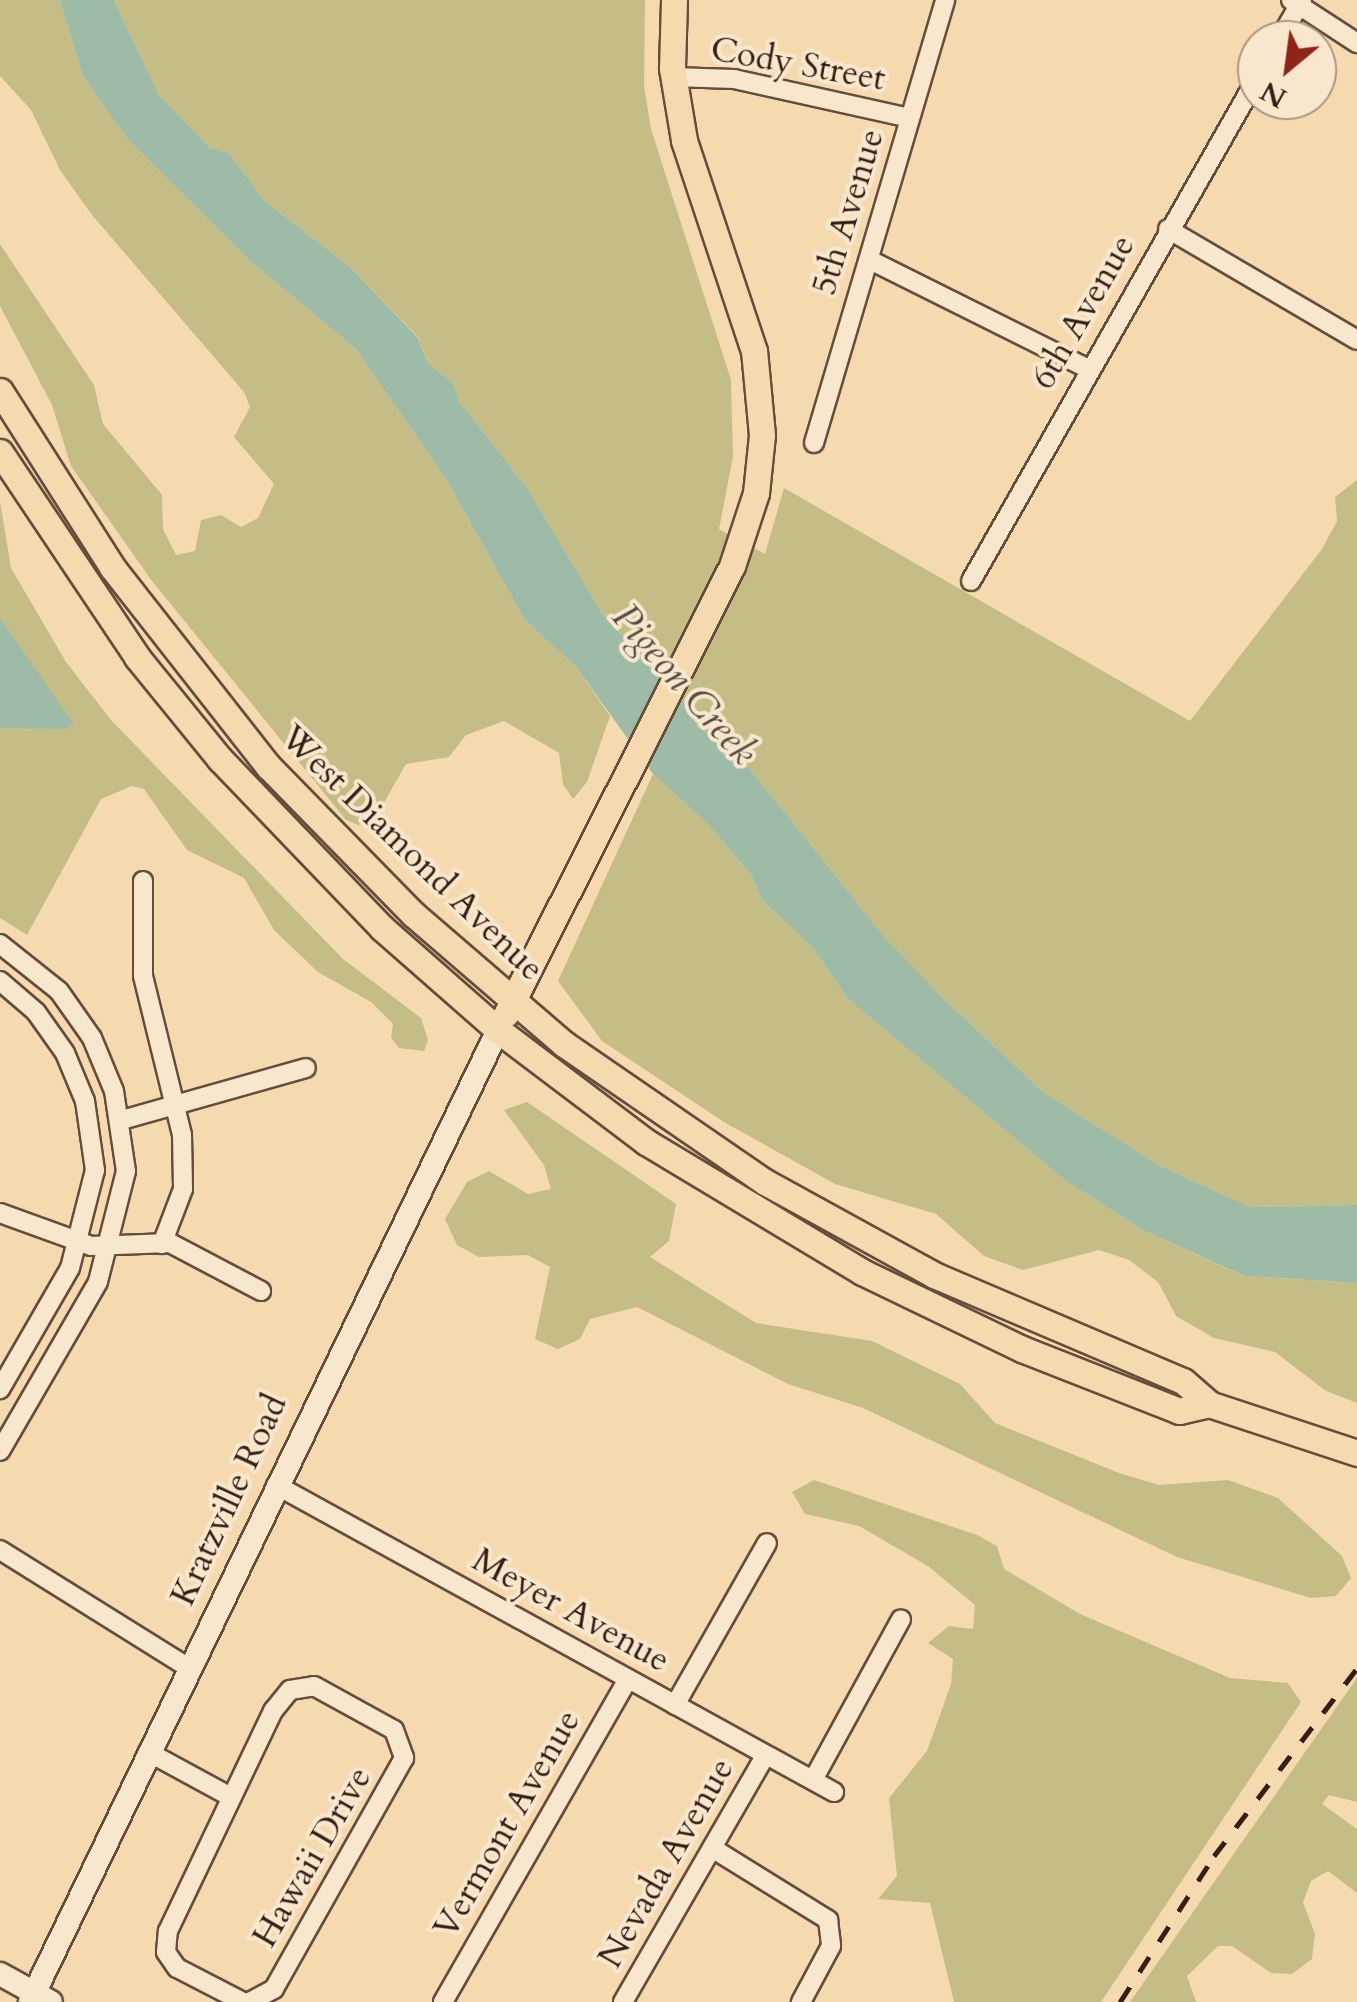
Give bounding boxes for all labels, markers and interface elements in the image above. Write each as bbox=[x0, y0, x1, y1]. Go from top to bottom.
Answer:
north arrow bbox=[1237, 20, 1337, 120]
street label: Cody Street bbox=[707, 28, 889, 100]
text: N bbox=[1254, 72, 1293, 117]
street label: 5th Avenue bbox=[803, 124, 893, 300]
street label: 6th Avenue bbox=[1022, 227, 1144, 397]
water label: Pigeon Creek bbox=[602, 595, 766, 775]
street label: West Diamond Avenue bbox=[272, 716, 552, 990]
street label: Kratzville Road bbox=[162, 1388, 296, 1612]
street label: Meyer Avenue bbox=[465, 1539, 677, 1681]
street label: Vermont Avenue bbox=[425, 1702, 589, 1946]
street label: Nevada Avenue bbox=[589, 1751, 743, 1975]
street label: Hawaii Drive bbox=[243, 1759, 381, 1955]

